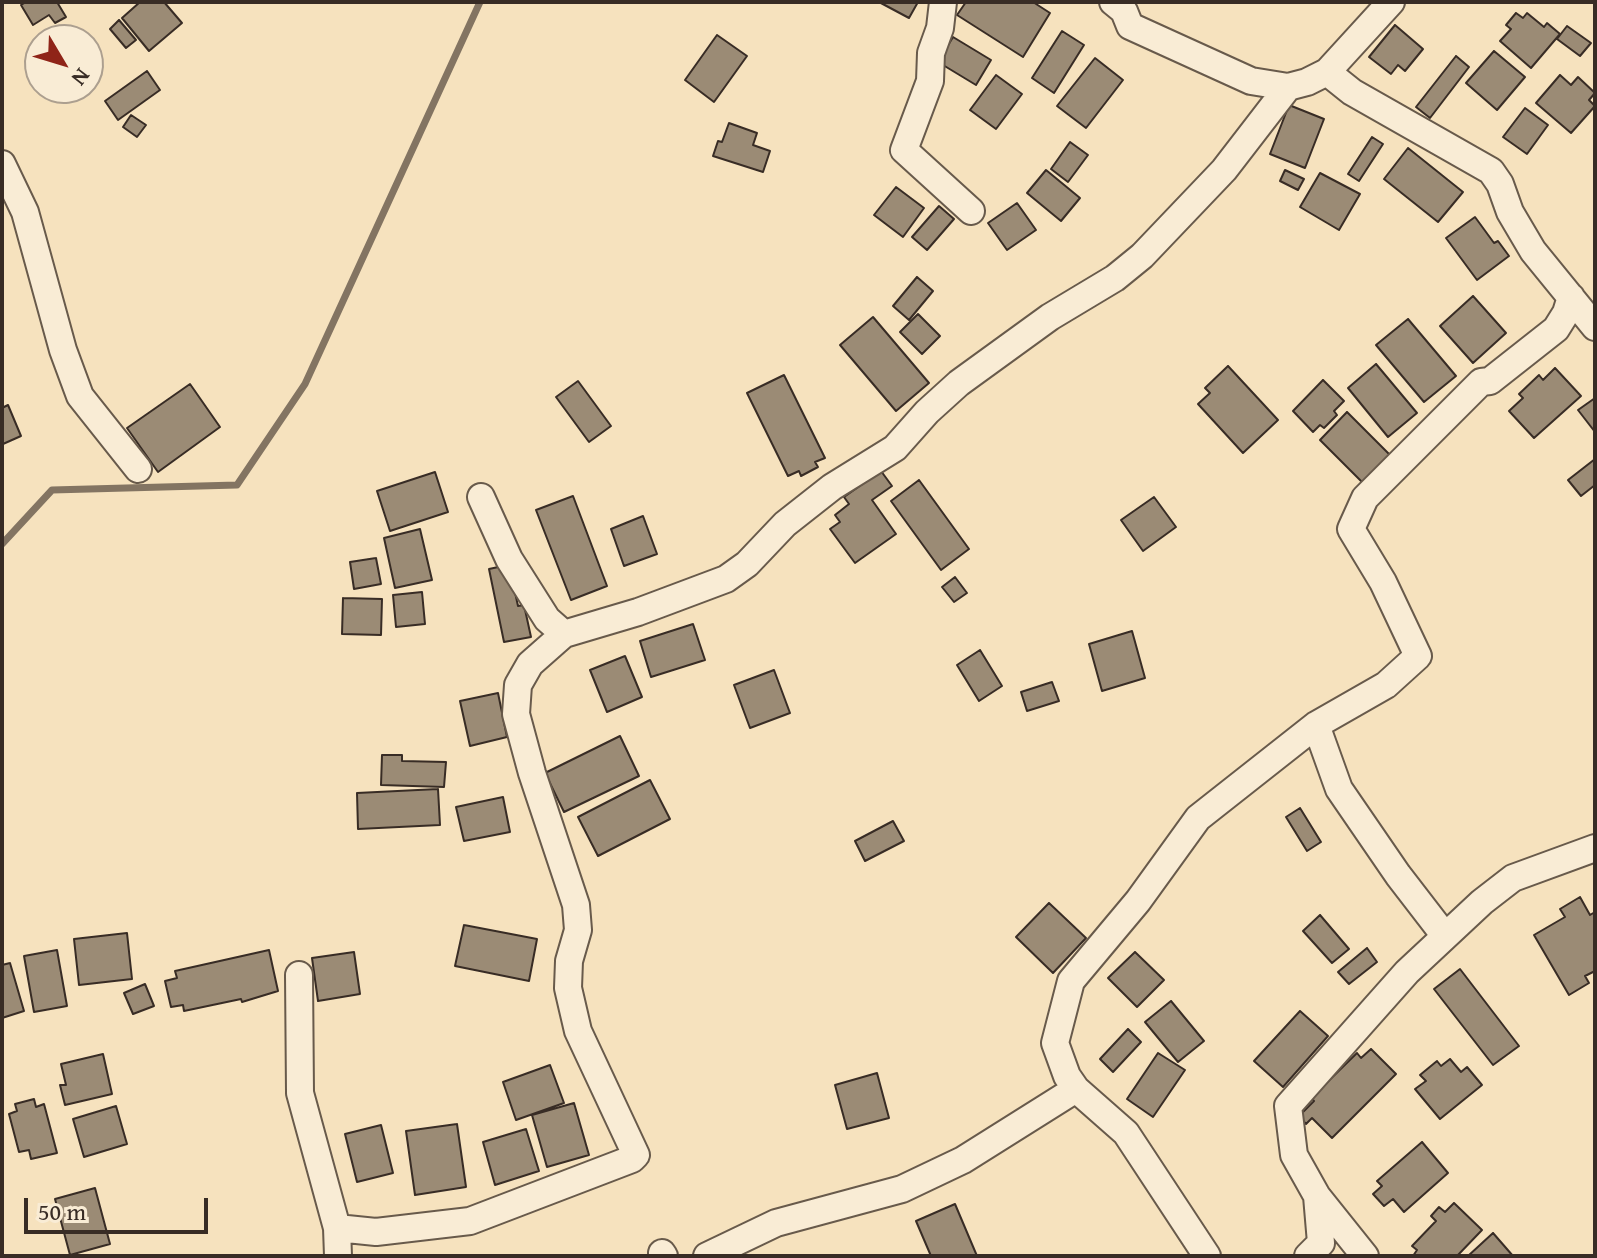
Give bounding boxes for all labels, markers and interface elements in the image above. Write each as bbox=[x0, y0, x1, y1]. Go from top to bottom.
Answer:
north arrow bbox=[24, 24, 104, 104]
text: N bbox=[64, 62, 98, 93]
scale bar bbox=[28, 1182, 212, 1232]
text: 50 m bbox=[38, 1194, 86, 1229]

